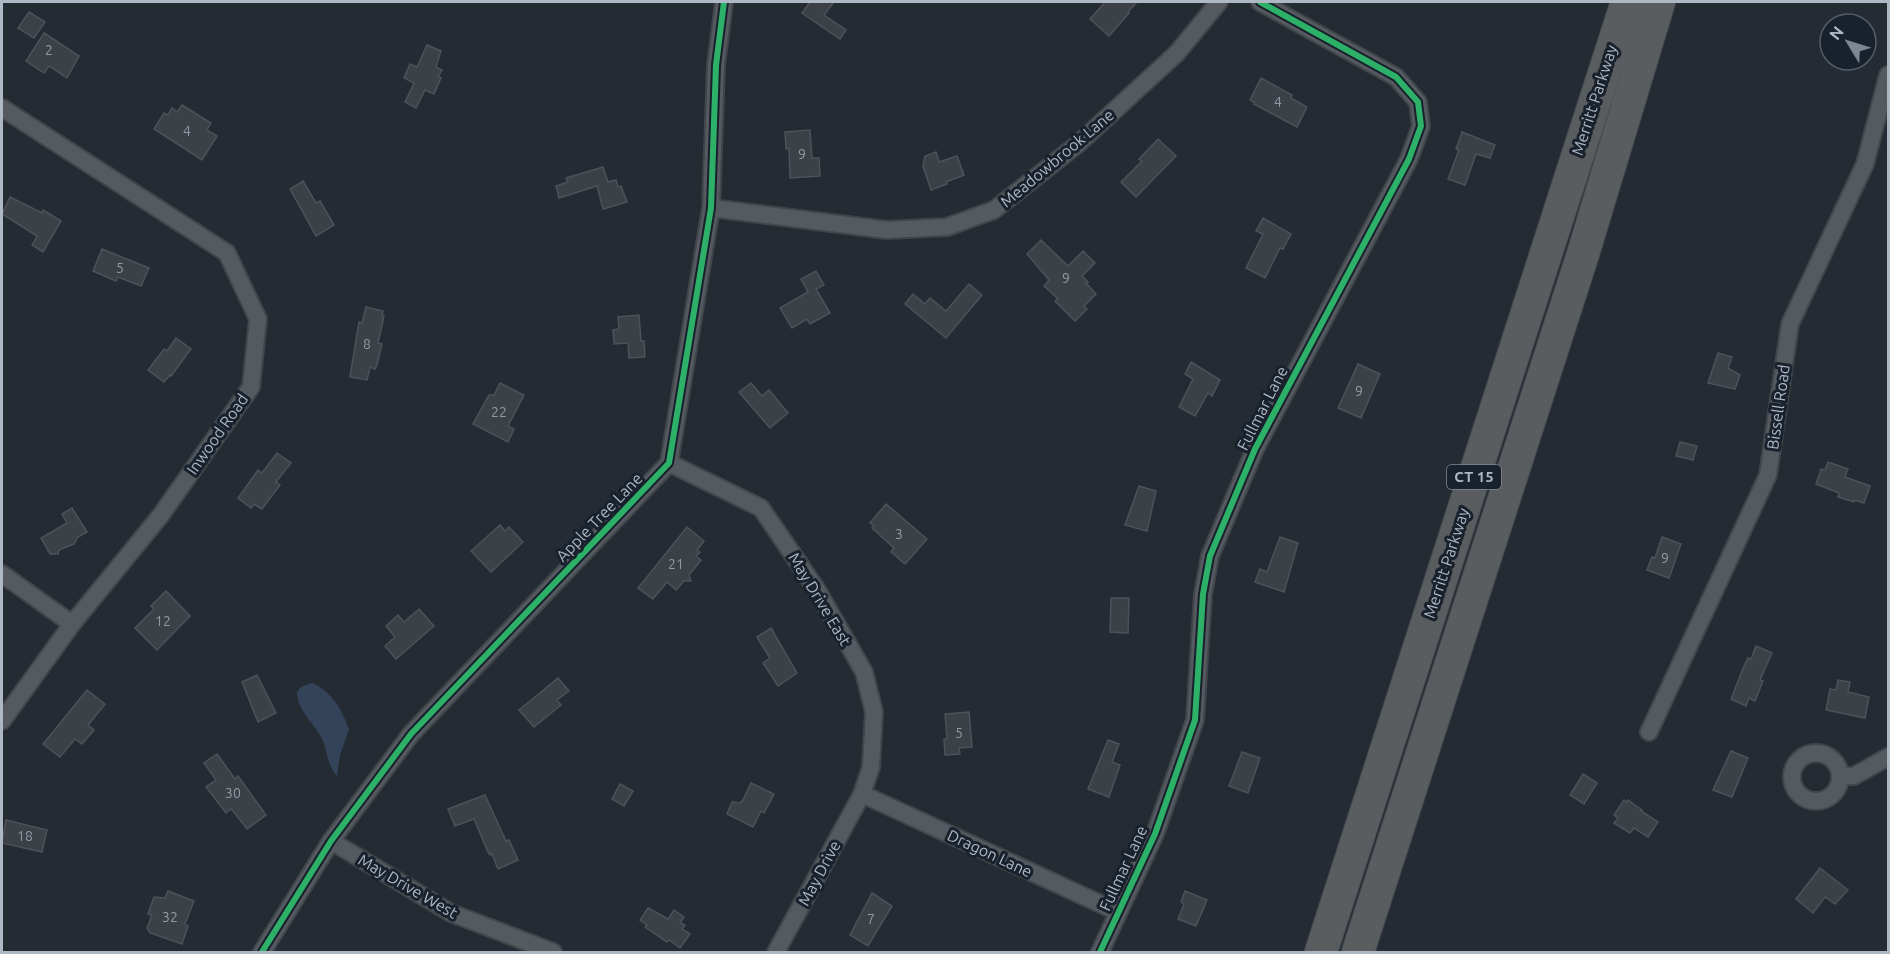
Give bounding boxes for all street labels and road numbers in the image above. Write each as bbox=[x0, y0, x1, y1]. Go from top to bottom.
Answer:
street label: Merritt Parkway bbox=[1568, 42, 1620, 158]
street label: Meadowbrook Lane bbox=[997, 105, 1117, 211]
street label: Fullmar Lane bbox=[1233, 363, 1291, 453]
street label: Bissell Road bbox=[1763, 363, 1793, 451]
street label: Inwood Road bbox=[183, 390, 251, 478]
road number: CT 15 bbox=[1447, 465, 1501, 489]
street label: Apple Tree Lane bbox=[552, 469, 646, 565]
street label: Merritt Parkway bbox=[1420, 505, 1472, 621]
street label: May Drive East bbox=[785, 549, 855, 649]
street label: Fullmar Lane bbox=[1095, 823, 1151, 913]
street label: Dragon Lane bbox=[945, 826, 1035, 880]
street label: May Drive bbox=[794, 837, 844, 909]
street label: May Drive West bbox=[355, 850, 461, 922]

